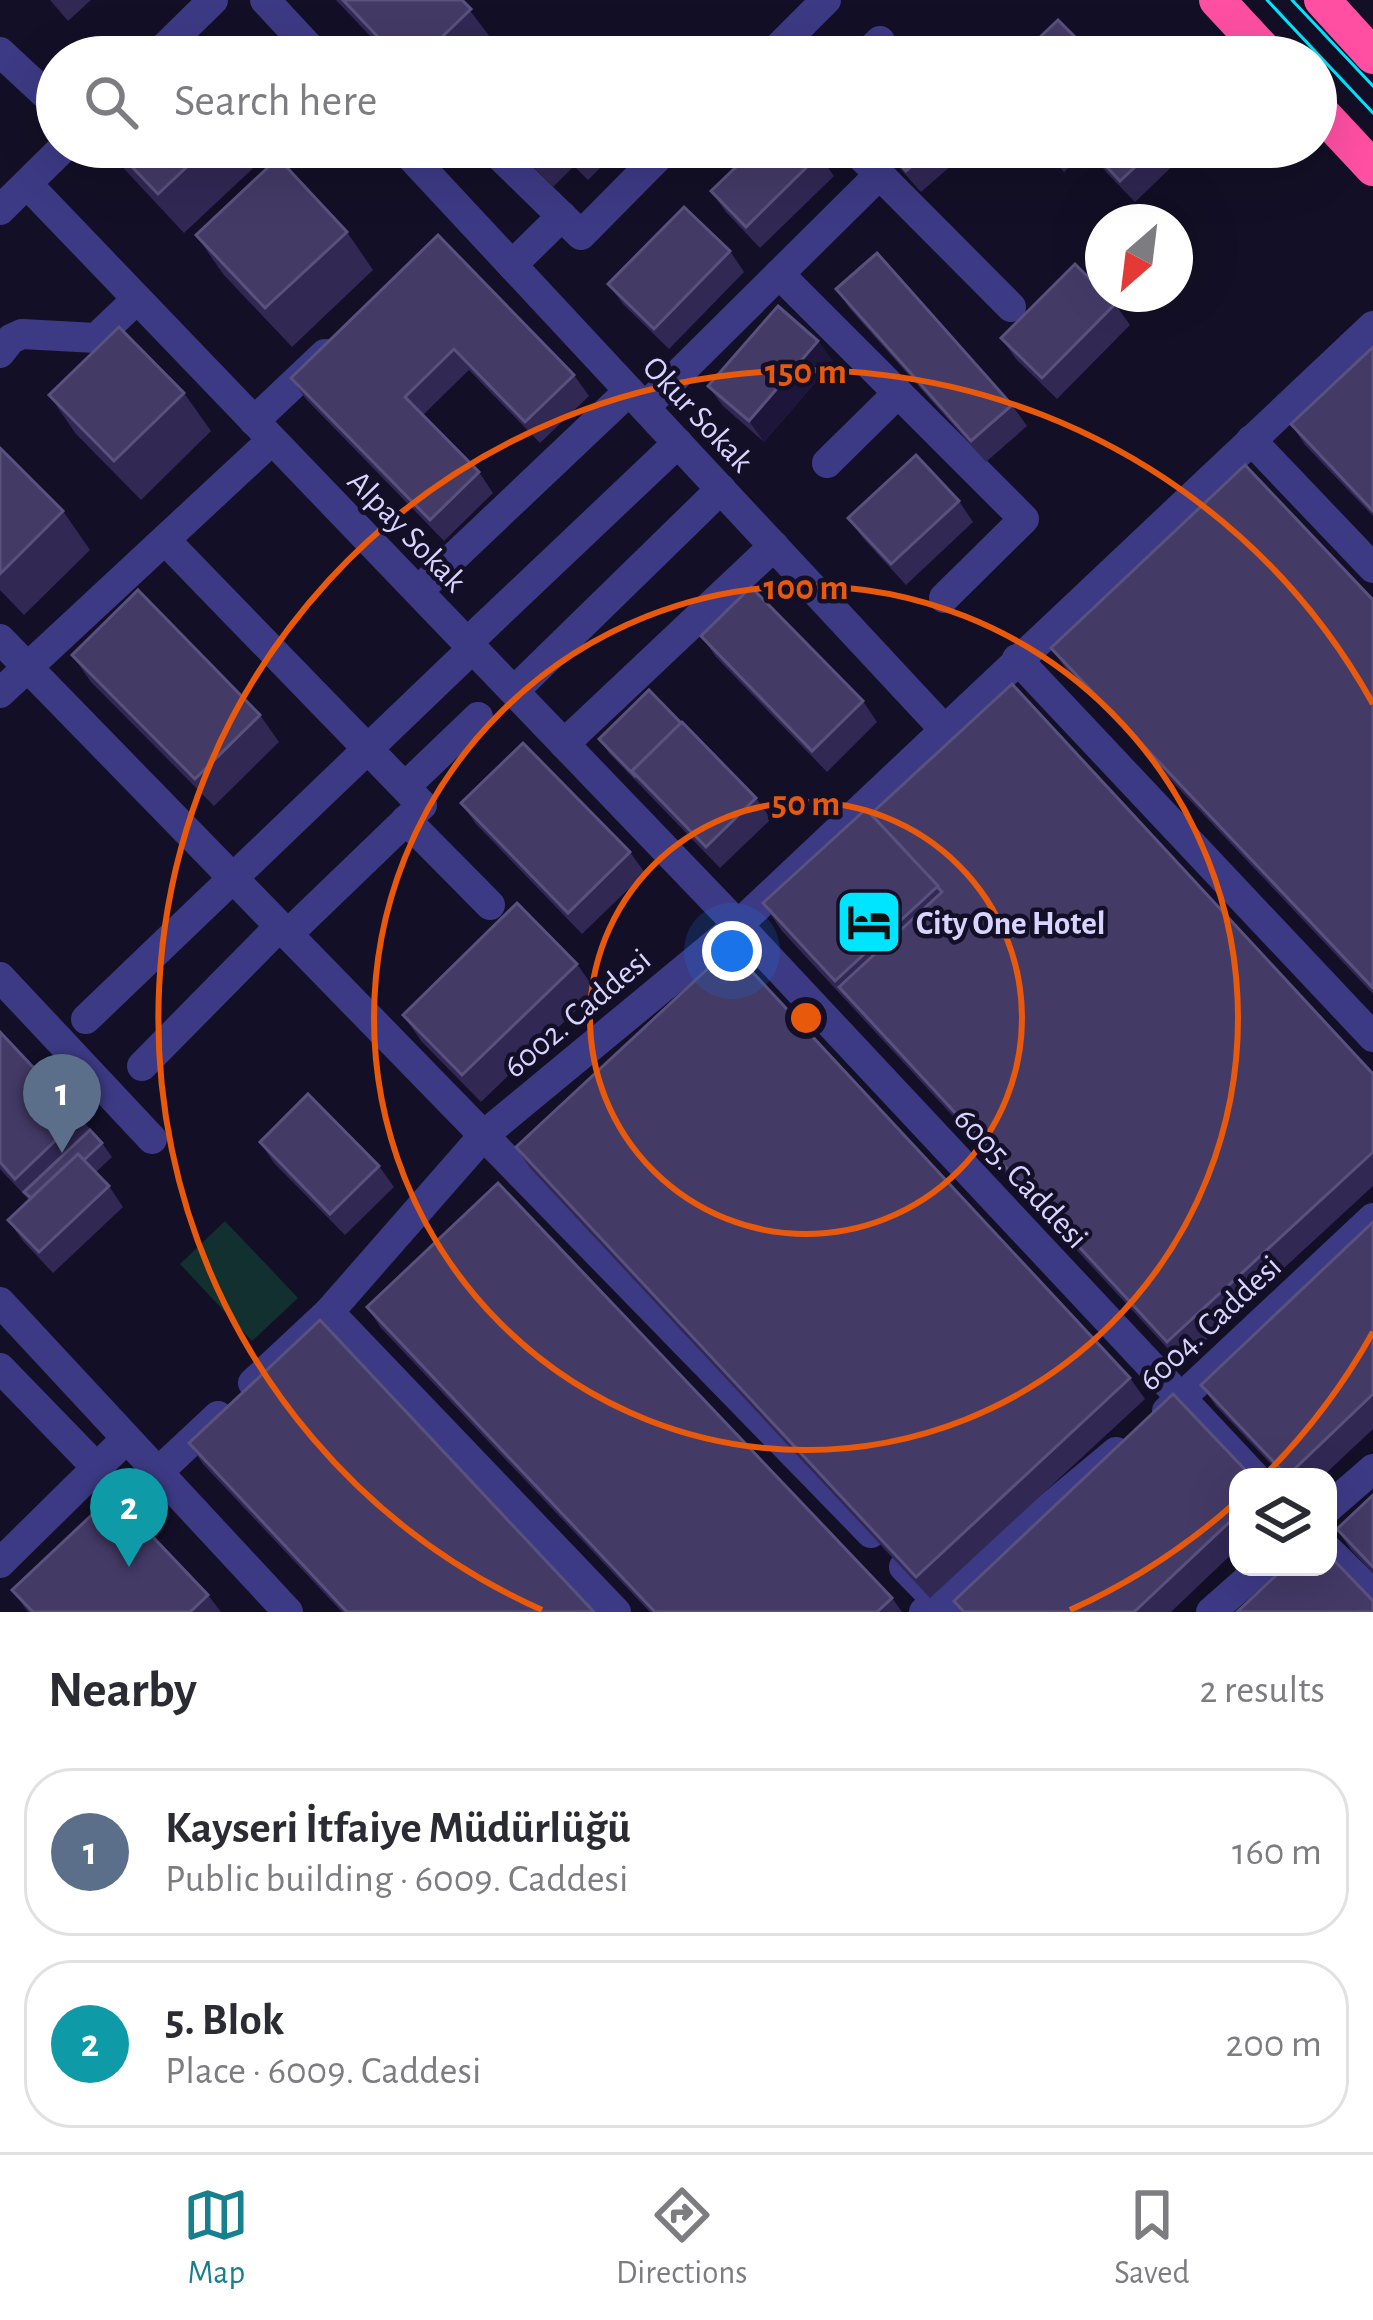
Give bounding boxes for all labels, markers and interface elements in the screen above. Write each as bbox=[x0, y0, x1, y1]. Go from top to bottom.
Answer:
search box bbox=[36, 36, 1337, 168]
icon: search bbox=[78, 69, 144, 135]
text: Search here bbox=[174, 79, 377, 124]
north arrow bbox=[1085, 204, 1193, 312]
street label: Okur Sokak bbox=[636, 351, 758, 479]
text: 150 m bbox=[765, 354, 847, 390]
street label: Alpay Sokak bbox=[341, 465, 472, 599]
text: 100 m bbox=[764, 570, 848, 606]
text: 50 m bbox=[772, 786, 840, 822]
hotel icon: City One Hotel bbox=[834, 887, 904, 957]
place label: City One Hotel bbox=[916, 908, 1105, 941]
your location bbox=[702, 921, 762, 981]
street label: 6002. Caddesi bbox=[498, 943, 657, 1085]
centre of rings bbox=[785, 997, 827, 1039]
pin: 1 bbox=[23, 1054, 101, 1153]
street label: 6005. Caddesi bbox=[947, 1102, 1093, 1255]
street label: 6004. Caddesi bbox=[1133, 1250, 1288, 1398]
pin: 2 bbox=[90, 1468, 168, 1567]
map controls bbox=[1229, 1468, 1337, 1576]
button: layers bbox=[1229, 1468, 1337, 1576]
text: Nearby bbox=[48, 1665, 197, 1716]
text: 2 results bbox=[1199, 1671, 1325, 1710]
text: Kayseri İtfaiye Müdürlüğü bbox=[165, 1806, 631, 1851]
text: 1 bbox=[83, 1833, 97, 1872]
text: 160 m bbox=[1232, 1833, 1322, 1872]
text: Public building · 6009. Caddesi bbox=[165, 1860, 628, 1899]
text: 5. Blok bbox=[165, 1998, 284, 2043]
text: 2 bbox=[81, 2025, 99, 2064]
text: 200 m bbox=[1225, 2025, 1322, 2064]
text: Place · 6009. Caddesi bbox=[165, 2052, 481, 2091]
tab: Map bbox=[183, 2182, 249, 2294]
tab: Directions bbox=[616, 2182, 747, 2294]
tab: Saved bbox=[1114, 2182, 1190, 2294]

